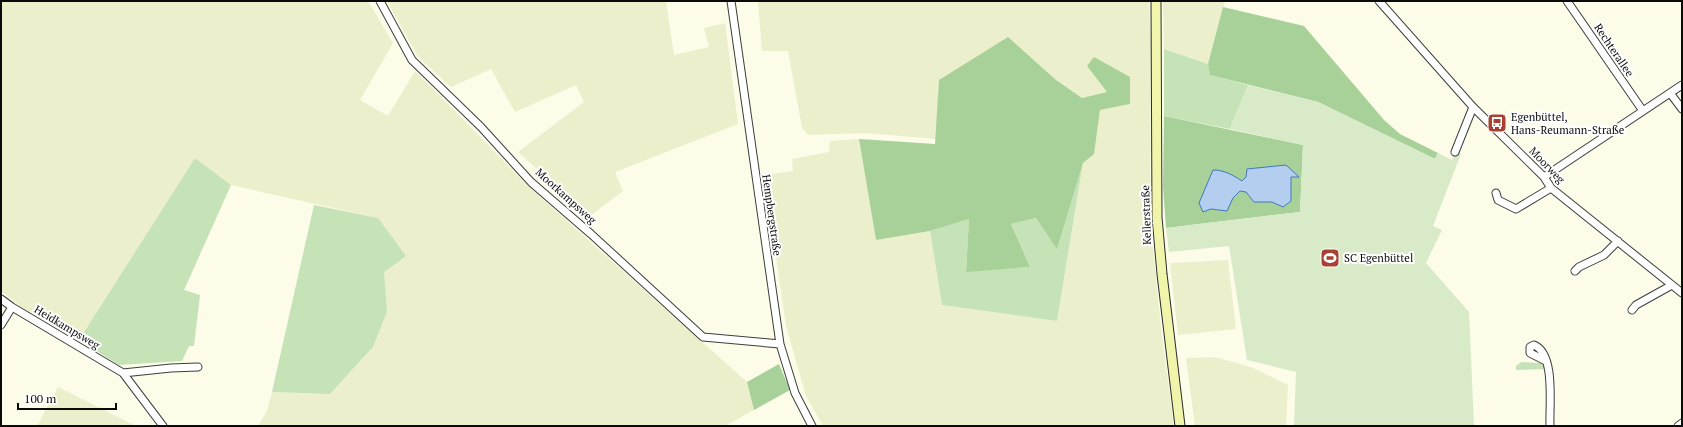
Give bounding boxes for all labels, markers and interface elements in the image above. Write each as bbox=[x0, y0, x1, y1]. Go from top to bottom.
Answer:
street label: Rechterallee bbox=[1591, 21, 1637, 80]
place label: Egenbüttel, Hans-Reumann-Straße bbox=[1511, 110, 1625, 137]
bus stop icon: Egenbüttel, Hans-Reumann-Straße bbox=[1486, 112, 1508, 134]
street label: Moorweg bbox=[1526, 144, 1568, 186]
street label: Moorkampsweg bbox=[533, 165, 599, 227]
street label: Hempbergstraße bbox=[759, 173, 785, 257]
street label: Kellerstraße bbox=[1138, 184, 1154, 245]
sports icon: SC Egenbüttel bbox=[1319, 247, 1341, 269]
place label: SC Egenbüttel bbox=[1344, 251, 1413, 265]
street label: Heidkampsweg bbox=[32, 302, 102, 352]
scale bar bbox=[18, 385, 116, 411]
text: 100 m bbox=[24, 391, 57, 406]

